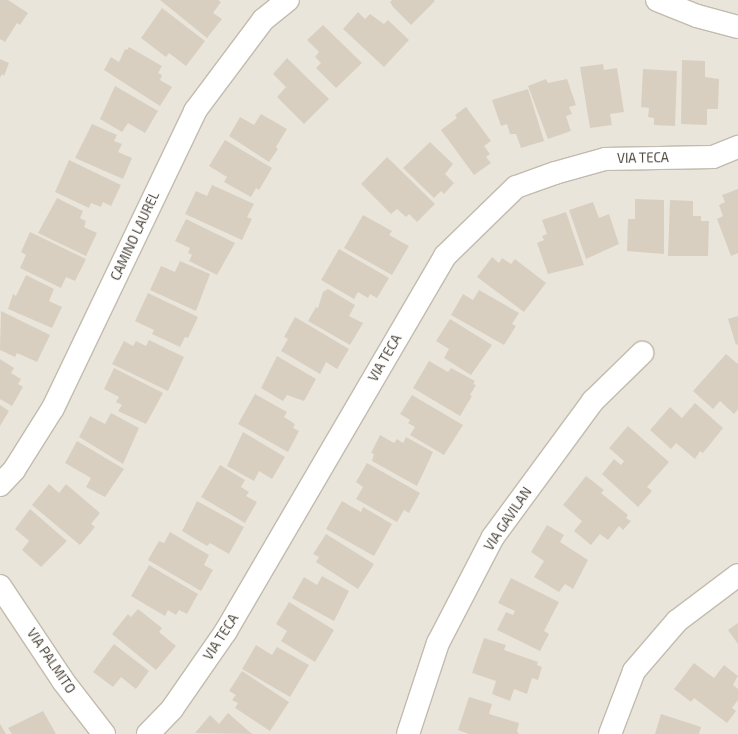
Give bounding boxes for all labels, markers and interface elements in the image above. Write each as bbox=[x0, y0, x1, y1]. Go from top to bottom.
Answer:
street label: VIA TECA bbox=[617, 150, 669, 166]
street label: CAMINO LAUREL bbox=[108, 189, 162, 283]
street label: VIA TECA bbox=[365, 331, 405, 385]
street label: VIA GAVILAN bbox=[481, 484, 535, 554]
street label: VIA TECA bbox=[200, 611, 242, 663]
street label: VIA PALMITO bbox=[24, 625, 78, 697]

